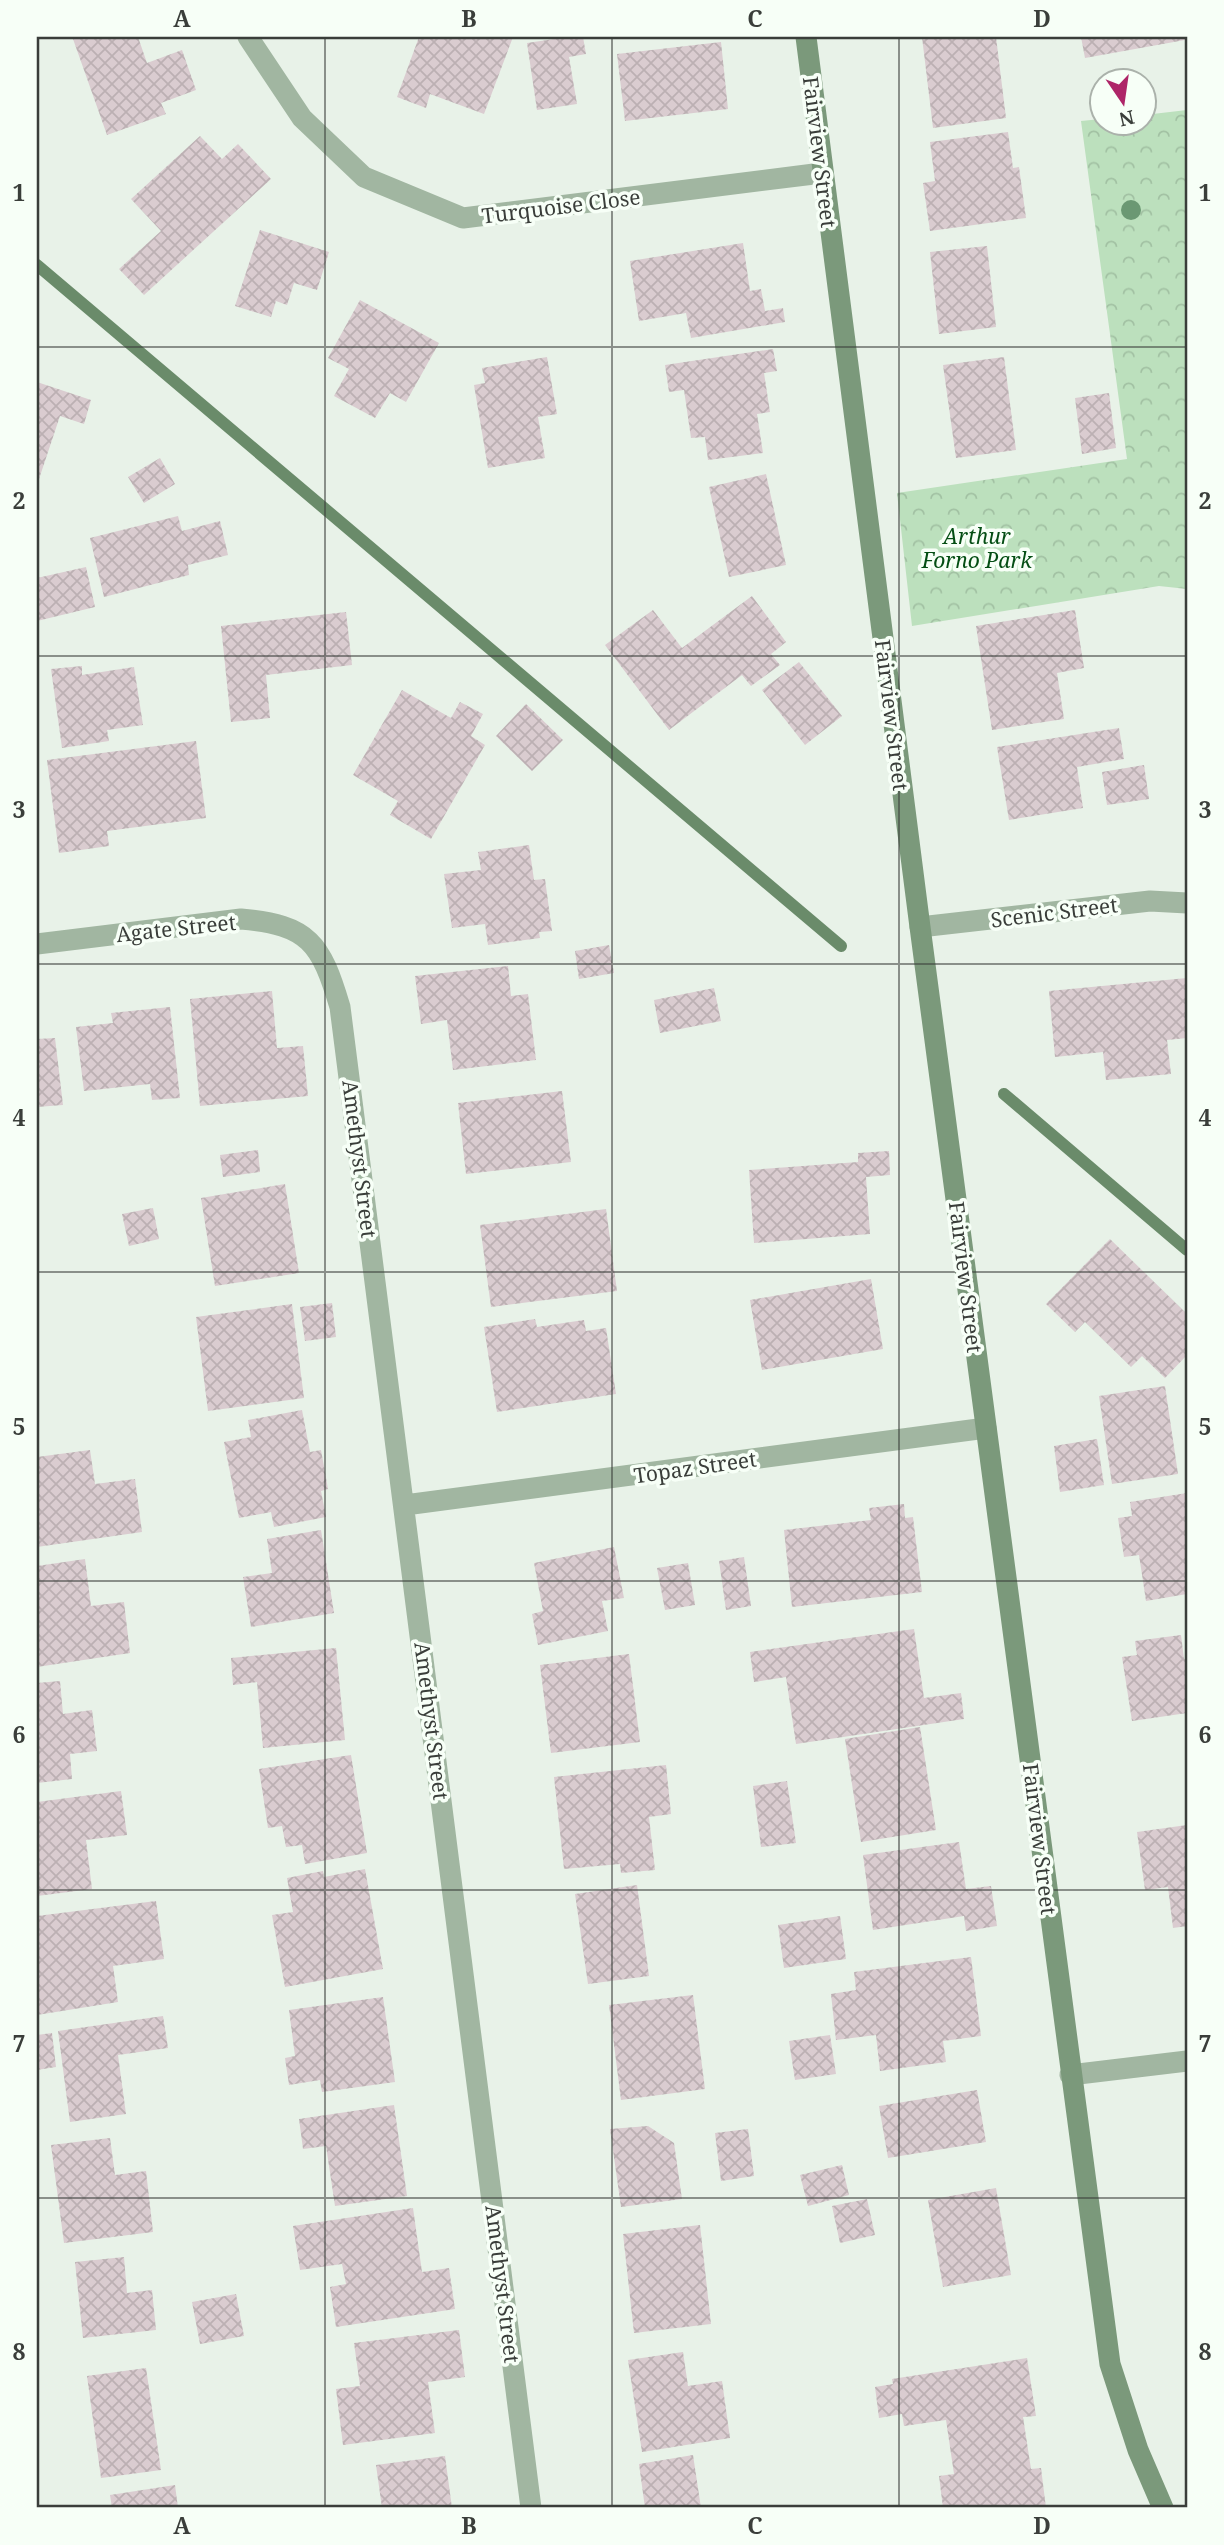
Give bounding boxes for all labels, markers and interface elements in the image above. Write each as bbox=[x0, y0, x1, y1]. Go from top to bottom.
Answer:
text: A bbox=[173, 2, 191, 34]
text: B bbox=[461, 2, 477, 34]
text: C bbox=[747, 2, 763, 34]
text: D bbox=[1033, 2, 1051, 34]
north arrow bbox=[1088, 66, 1158, 136]
street label: Fairview Street bbox=[797, 75, 843, 229]
text: N bbox=[1117, 104, 1137, 133]
text: 1 bbox=[13, 176, 26, 208]
text: 1 bbox=[1199, 176, 1212, 208]
street label: Turquoise Close bbox=[480, 182, 642, 230]
text: 2 bbox=[13, 484, 26, 516]
text: 2 bbox=[1199, 484, 1212, 516]
park label: Arthur Forno Park bbox=[921, 522, 1033, 574]
street label: Fairview Street bbox=[869, 638, 915, 792]
text: 3 bbox=[13, 793, 26, 825]
text: 3 bbox=[1199, 793, 1212, 825]
street label: Scenic Street bbox=[989, 890, 1119, 934]
street label: Agate Street bbox=[115, 908, 237, 948]
street label: Amethyst Street bbox=[336, 1078, 384, 1240]
text: 4 bbox=[13, 1101, 26, 1133]
text: 4 bbox=[1199, 1101, 1212, 1133]
street label: Fairview Street bbox=[943, 1200, 989, 1354]
text: 5 bbox=[13, 1410, 26, 1442]
text: 5 bbox=[1199, 1410, 1212, 1442]
street label: Topaz Street bbox=[632, 1445, 758, 1489]
street label: Amethyst Street bbox=[408, 1640, 456, 1802]
text: 6 bbox=[13, 1718, 26, 1750]
text: 6 bbox=[1199, 1718, 1212, 1750]
street label: Fairview Street bbox=[1017, 1762, 1063, 1916]
text: 7 bbox=[13, 2027, 26, 2059]
text: 7 bbox=[1199, 2027, 1212, 2059]
street label: Amethyst Street bbox=[479, 2203, 527, 2365]
text: 8 bbox=[13, 2335, 26, 2367]
text: 8 bbox=[1199, 2335, 1212, 2367]
text: A bbox=[173, 2509, 191, 2541]
text: B bbox=[461, 2509, 477, 2541]
text: C bbox=[747, 2509, 763, 2541]
text: D bbox=[1033, 2509, 1051, 2541]

